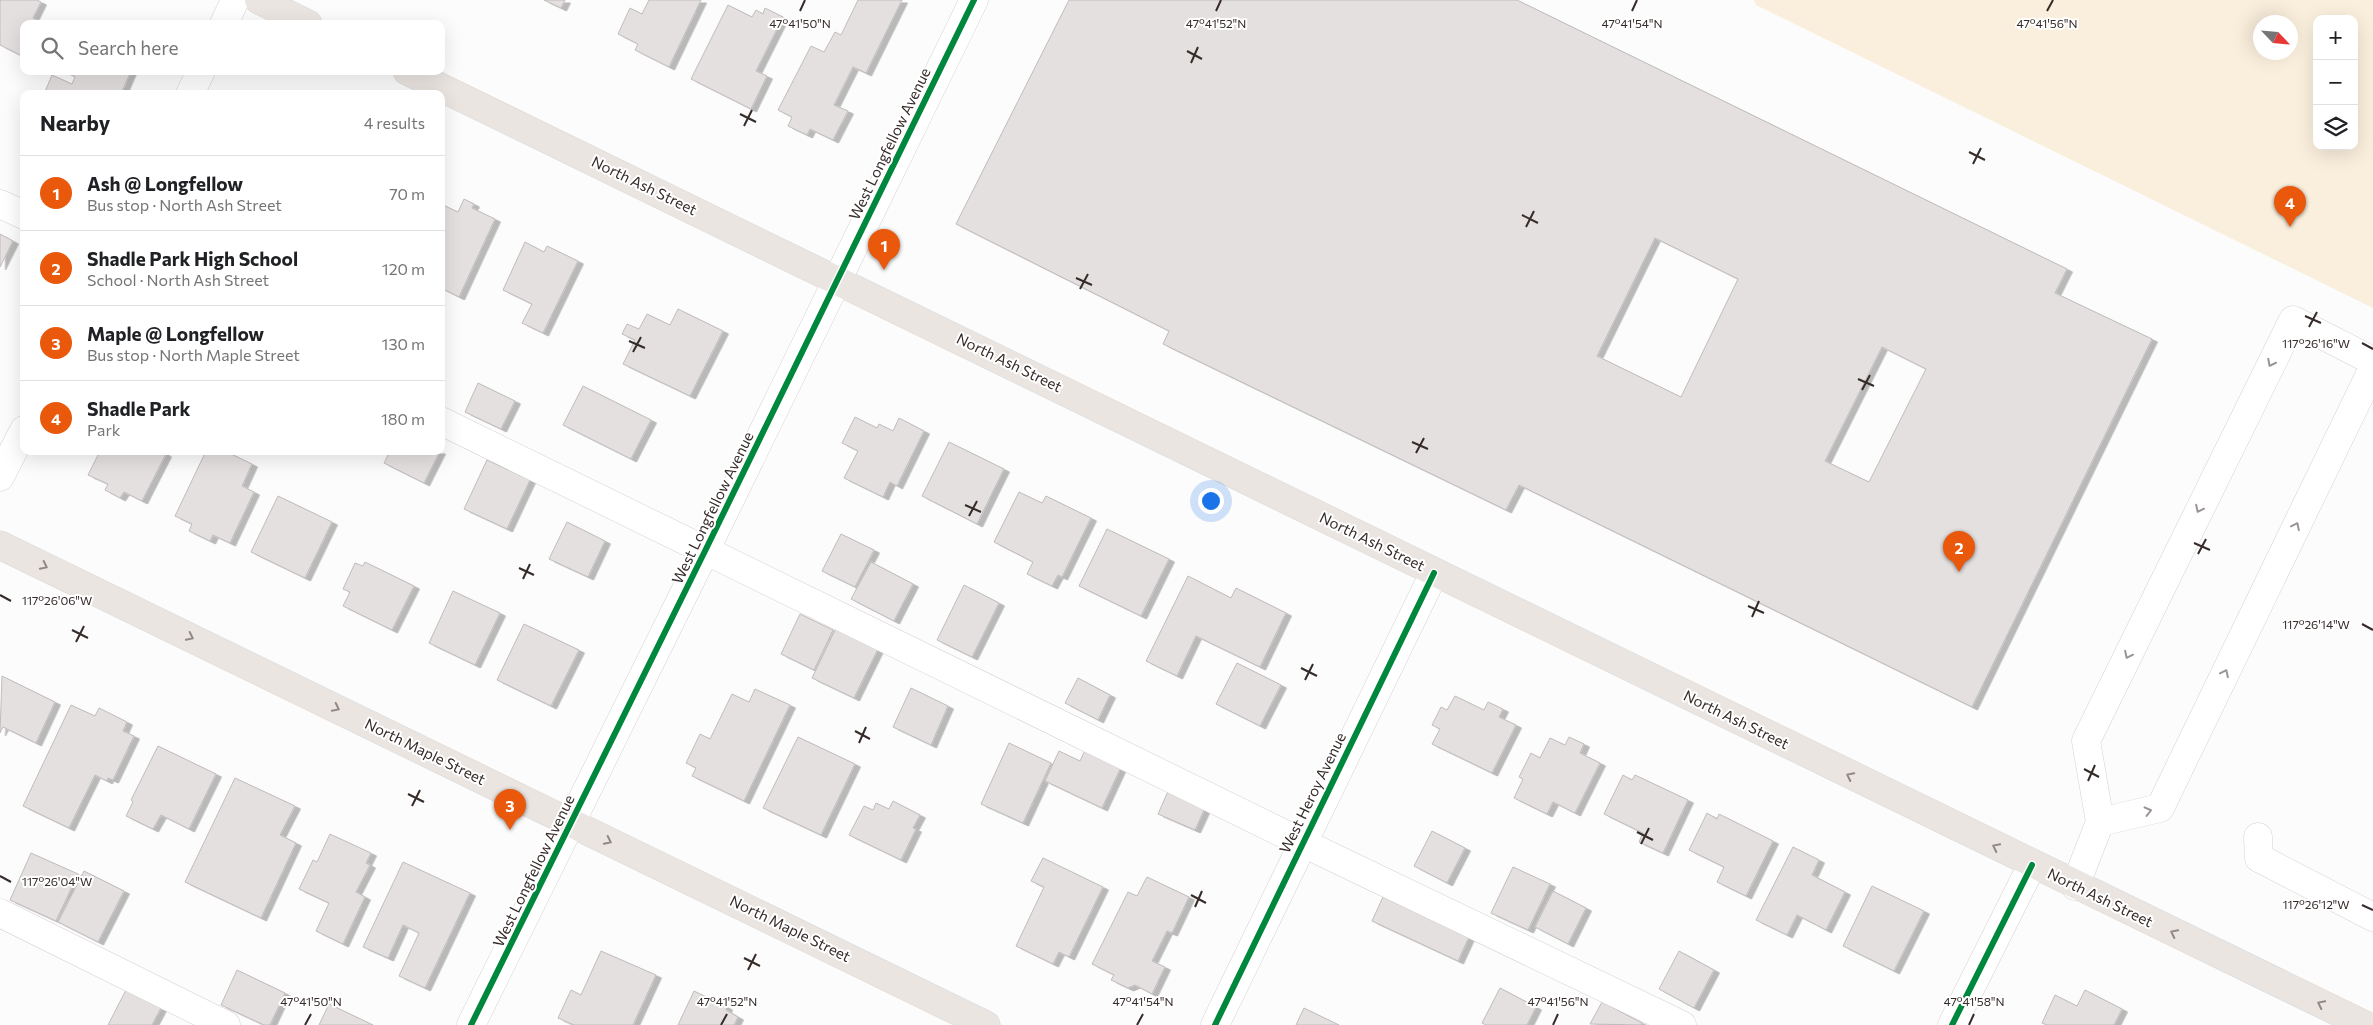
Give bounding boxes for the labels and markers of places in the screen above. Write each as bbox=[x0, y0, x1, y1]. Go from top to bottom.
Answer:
pin: 4 bbox=[2274, 186, 2306, 227]
pin: 1 bbox=[868, 229, 900, 270]
pin: 2 bbox=[1943, 531, 1975, 572]
pin: 3 bbox=[494, 789, 526, 830]

